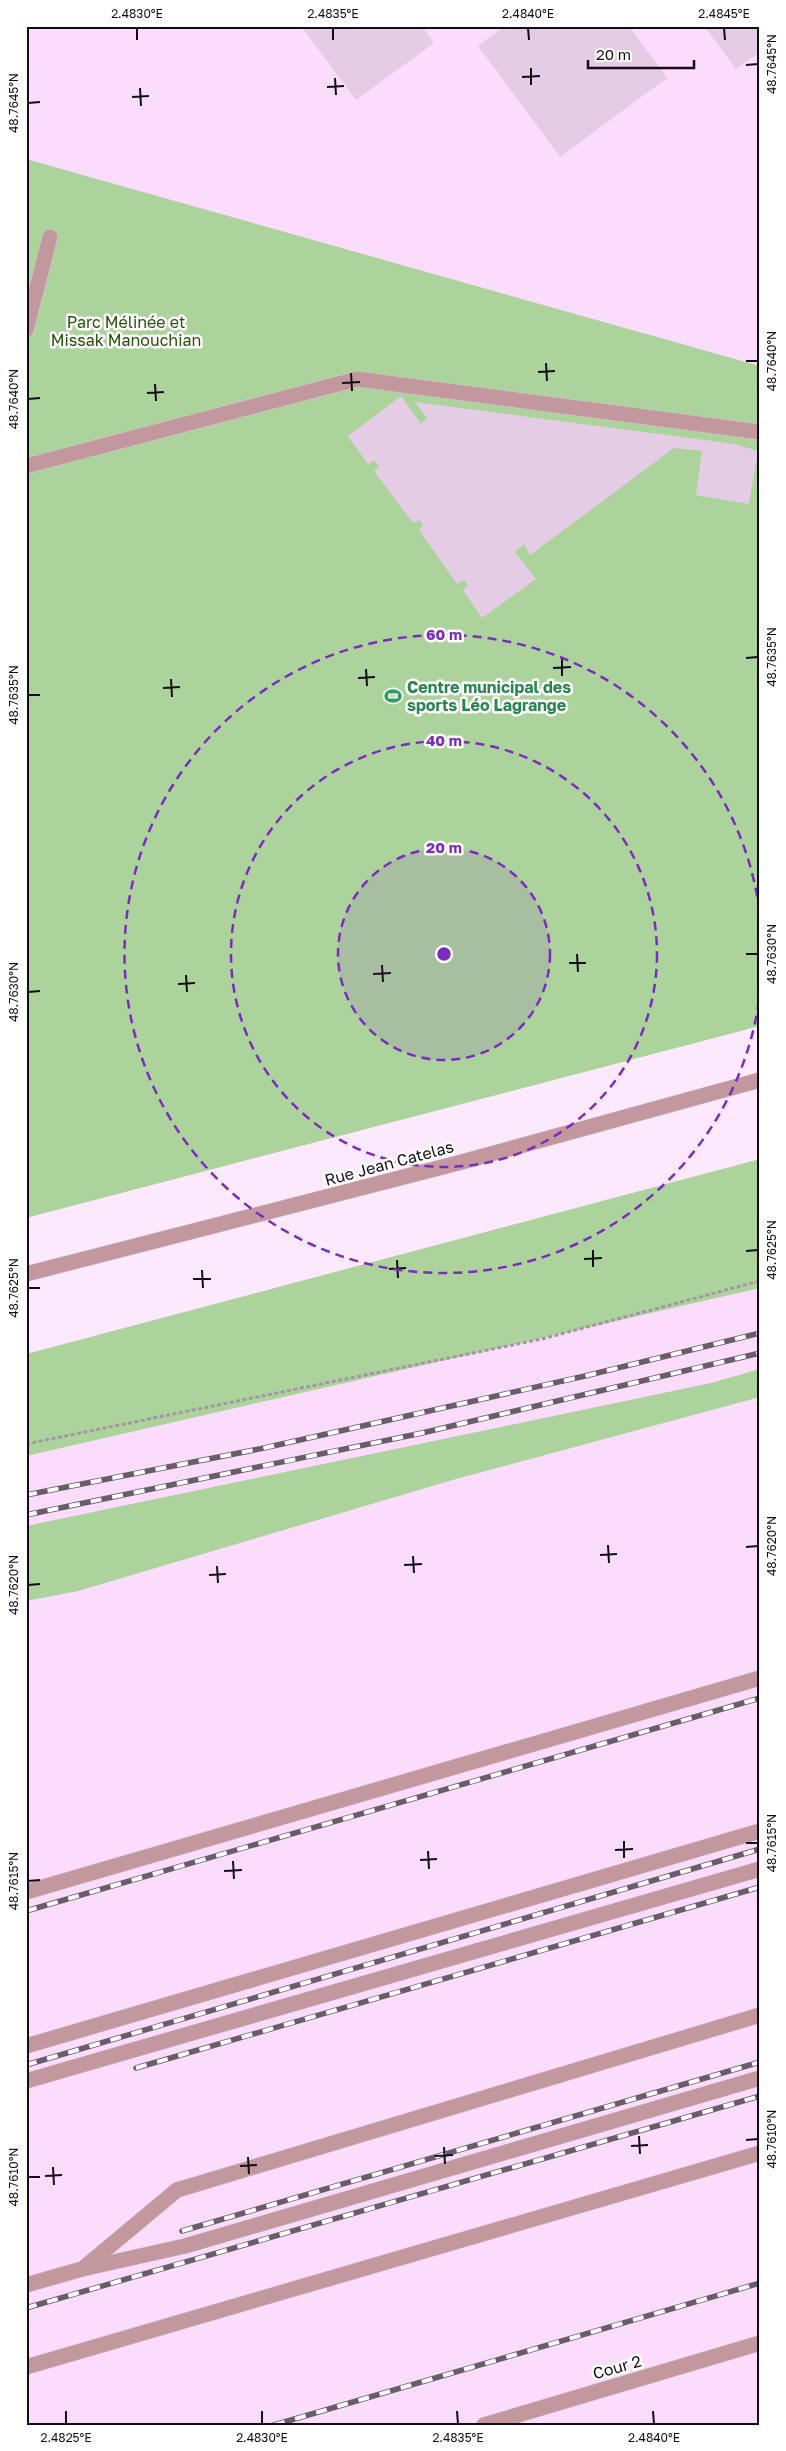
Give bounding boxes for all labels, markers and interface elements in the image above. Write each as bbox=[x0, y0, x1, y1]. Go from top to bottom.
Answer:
text: 2.4830°E bbox=[111, 6, 163, 21]
text: 2.4835°E bbox=[307, 6, 359, 21]
text: 2.4840°E bbox=[502, 6, 554, 21]
text: 2.4845°E bbox=[698, 6, 750, 21]
text: 48.7645°N bbox=[764, 34, 779, 94]
scale bar bbox=[588, 38, 695, 70]
text: 20 m bbox=[596, 45, 631, 63]
text: 48.7645°N bbox=[6, 73, 21, 133]
park label: Parc Mélinée et Missak Manouchian bbox=[51, 312, 201, 350]
text: 48.7640°N bbox=[764, 331, 779, 391]
text: 48.7640°N bbox=[6, 369, 21, 429]
text: 60 m bbox=[426, 625, 462, 643]
text: 48.7635°N bbox=[764, 627, 779, 687]
text: 48.7635°N bbox=[6, 665, 21, 725]
place label: Centre municipal des sports Léo Lagrange bbox=[407, 677, 571, 715]
sports icon: Centre municipal des sports Léo Lagrange bbox=[383, 686, 403, 706]
text: 40 m bbox=[426, 731, 462, 749]
text: 20 m bbox=[426, 838, 462, 856]
text: 48.7630°N bbox=[764, 924, 779, 984]
centre of rings bbox=[435, 945, 453, 963]
text: 48.7630°N bbox=[6, 962, 21, 1022]
street label: Rue Jean Catelas bbox=[322, 1136, 456, 1190]
text: 48.7625°N bbox=[764, 1220, 779, 1280]
text: 48.7625°N bbox=[6, 1258, 21, 1318]
text: 48.7620°N bbox=[764, 1516, 779, 1576]
text: 48.7620°N bbox=[6, 1555, 21, 1615]
text: 48.7615°N bbox=[764, 1814, 779, 1872]
text: 48.7615°N bbox=[6, 1852, 21, 1910]
text: 48.7610°N bbox=[764, 2110, 779, 2168]
text: 48.7610°N bbox=[6, 2148, 21, 2206]
street label: Cour 2 bbox=[590, 2351, 644, 2383]
text: 2.4825°E bbox=[40, 2430, 92, 2445]
text: 2.4830°E bbox=[236, 2430, 288, 2445]
text: 2.4835°E bbox=[432, 2430, 484, 2445]
text: 2.4840°E bbox=[628, 2430, 680, 2445]

